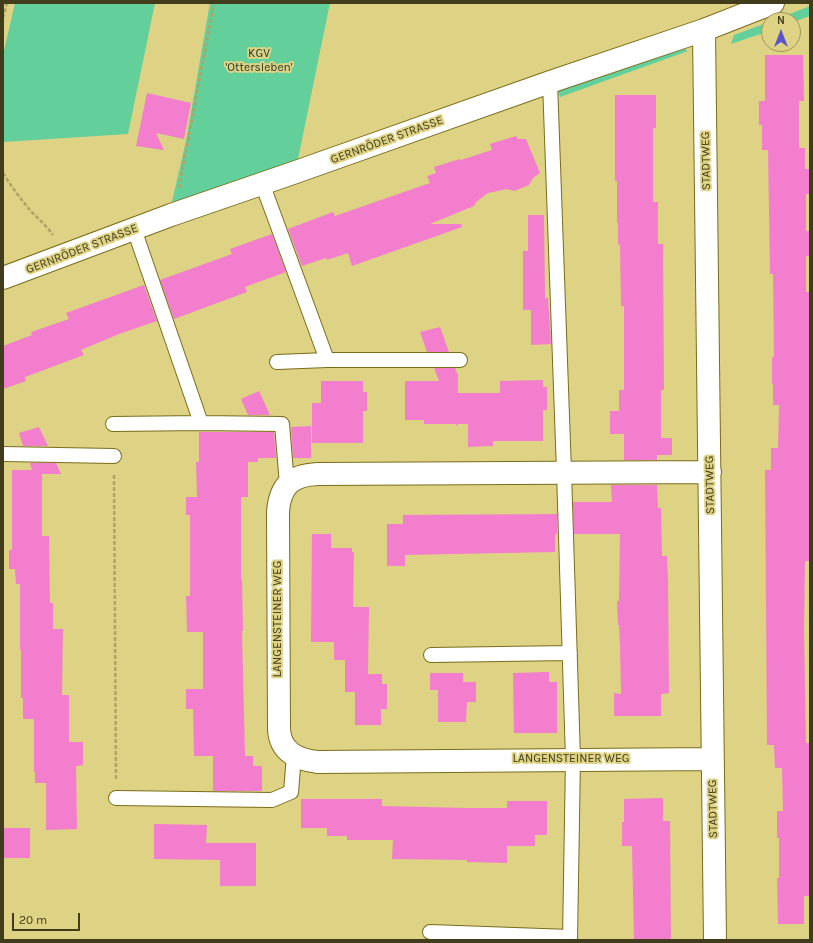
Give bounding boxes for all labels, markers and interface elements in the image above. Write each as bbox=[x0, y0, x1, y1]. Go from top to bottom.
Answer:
north arrow bbox=[761, 12, 801, 52]
text: N bbox=[777, 14, 785, 27]
park label: KGV 'Ottersleben' bbox=[226, 47, 292, 75]
street label: GERNRÖDER STRASSE bbox=[329, 113, 445, 167]
street label: STADTWEG bbox=[698, 131, 714, 191]
street label: GERNRÖDER STRASSE bbox=[24, 221, 140, 277]
street label: STADTWEG bbox=[702, 455, 718, 515]
street label: LANGENSTEINER WEG bbox=[271, 560, 285, 678]
street label: LANGENSTEINER WEG bbox=[512, 752, 630, 766]
street label: STADTWEG bbox=[705, 779, 721, 839]
scale bar bbox=[14, 905, 82, 931]
text: 20 m bbox=[19, 913, 47, 927]

